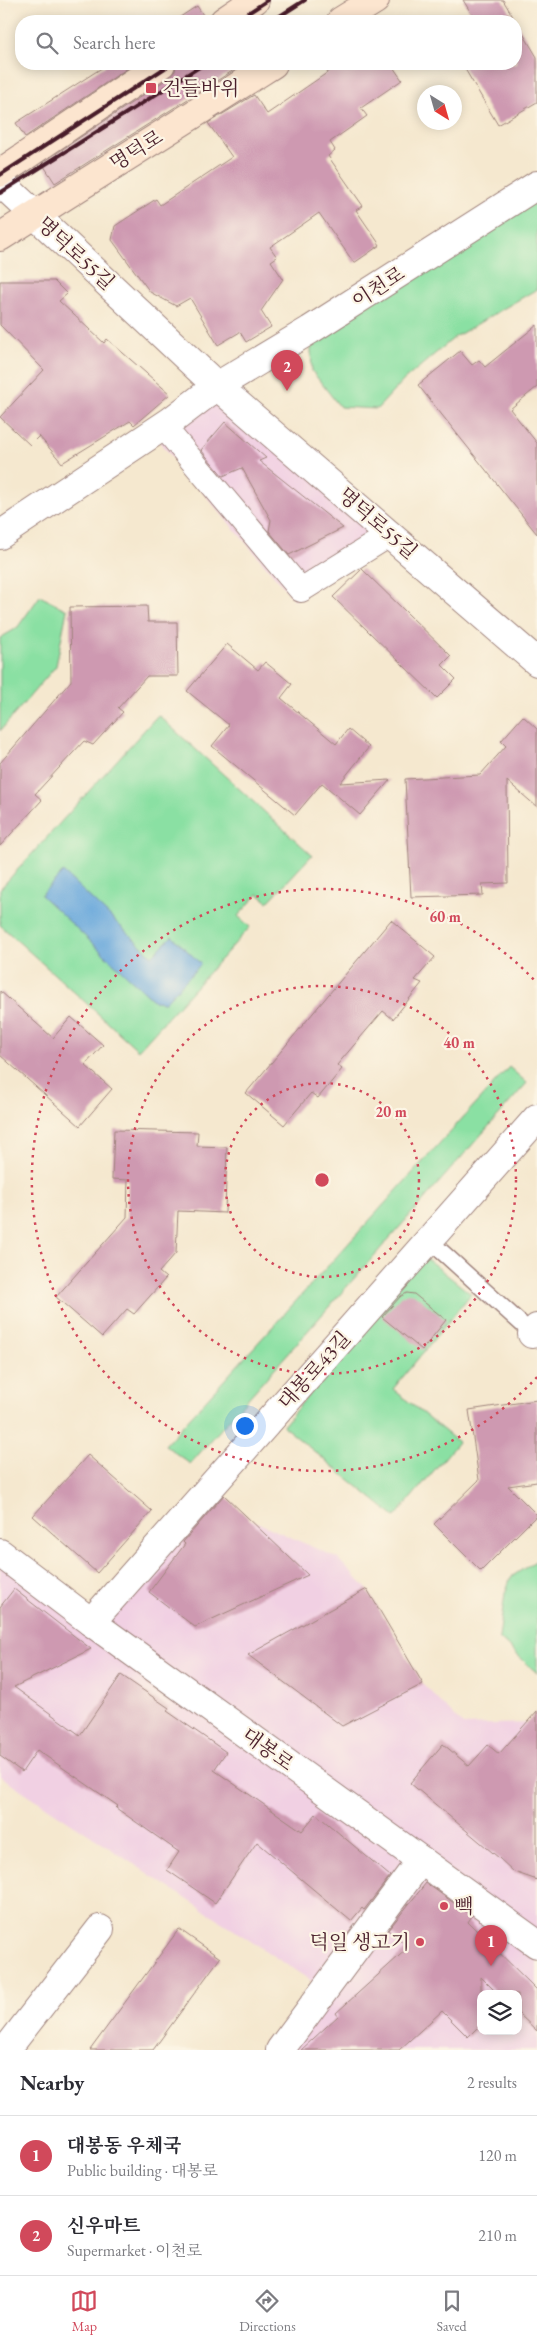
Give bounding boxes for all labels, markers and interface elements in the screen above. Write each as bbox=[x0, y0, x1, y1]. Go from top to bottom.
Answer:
search box bbox=[15, 15, 522, 70]
icon: search bbox=[33, 29, 61, 57]
text: Search here bbox=[73, 30, 155, 55]
place label: 건들바위 bbox=[162, 75, 239, 101]
marker: 건들바위 bbox=[144, 81, 158, 95]
north arrow bbox=[417, 85, 462, 130]
street label: 명덕로 bbox=[105, 124, 167, 176]
street label: 명덕로55길 bbox=[32, 211, 120, 295]
street label: 이천로 bbox=[347, 260, 409, 314]
pin: 2 bbox=[271, 350, 303, 391]
street label: 명덕로55길 bbox=[333, 482, 423, 564]
text: 60 m bbox=[429, 907, 461, 926]
text: 40 m bbox=[443, 1033, 475, 1052]
text: 20 m bbox=[375, 1102, 407, 1121]
centre of rings bbox=[313, 1171, 331, 1189]
street label: 대봉로43길 bbox=[272, 1325, 356, 1415]
your location bbox=[232, 1413, 258, 1439]
street label: 대봉로 bbox=[237, 1721, 299, 1777]
place label: 빽 bbox=[454, 1893, 473, 1919]
marker: 빽 bbox=[438, 1900, 450, 1912]
pin: 1 bbox=[475, 1925, 507, 1966]
place label: 덕일 생고기 bbox=[309, 1929, 410, 1955]
marker: 덕일 생고기 bbox=[414, 1936, 426, 1948]
map controls bbox=[477, 1990, 522, 2035]
button: layers bbox=[477, 1990, 522, 2035]
text: Nearby bbox=[20, 2069, 84, 2096]
text: 2 results bbox=[467, 2072, 517, 2093]
text: 대봉동 우체국 bbox=[67, 2133, 182, 2158]
text: 1 bbox=[32, 2145, 40, 2166]
text: 120 m bbox=[478, 2145, 517, 2166]
text: Public building · 대봉로 bbox=[67, 2160, 218, 2181]
text: 신우마트 bbox=[67, 2213, 140, 2238]
text: 2 bbox=[32, 2225, 40, 2246]
text: 210 m bbox=[478, 2225, 517, 2246]
text: Supermarket · 이천로 bbox=[67, 2240, 202, 2261]
tab: Map bbox=[70, 2287, 98, 2335]
tab: Directions bbox=[239, 2287, 296, 2335]
tab: Saved bbox=[437, 2287, 467, 2335]

